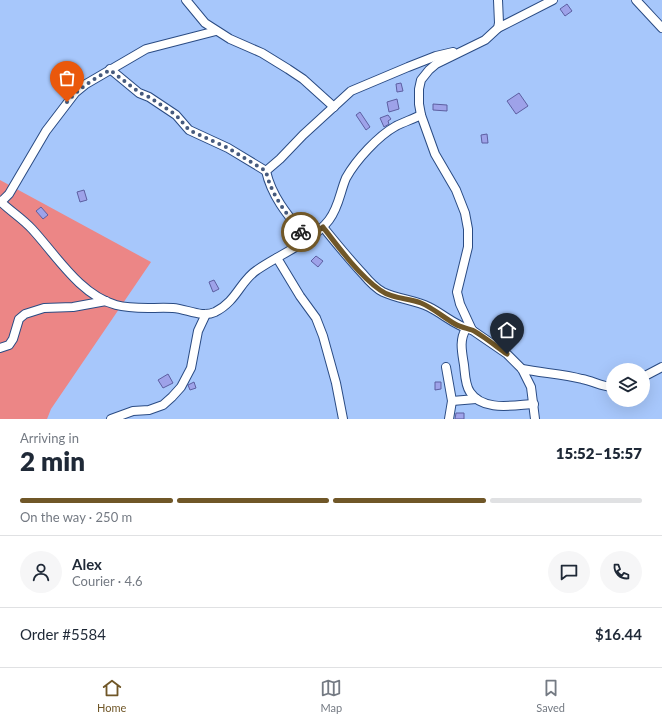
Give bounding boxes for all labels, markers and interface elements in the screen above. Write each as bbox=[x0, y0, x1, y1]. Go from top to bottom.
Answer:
pin bbox=[50, 61, 84, 102]
icon: bag bbox=[56, 67, 78, 89]
courier bbox=[281, 212, 321, 252]
icon: bike bbox=[290, 221, 312, 243]
pin bbox=[490, 313, 524, 354]
icon: home bbox=[496, 319, 518, 341]
map controls bbox=[606, 363, 650, 407]
button: layers bbox=[606, 363, 650, 407]
text: Arriving in bbox=[20, 430, 79, 446]
text: 15:52–15:57 bbox=[556, 444, 642, 462]
text: 2 min bbox=[20, 445, 85, 477]
text: On the way · 250 m bbox=[20, 509, 132, 525]
button: person bbox=[20, 551, 62, 593]
button: chat bbox=[548, 551, 590, 593]
button: phone bbox=[600, 551, 642, 593]
text: Alex bbox=[72, 555, 102, 573]
text: Courier · 4.6 bbox=[72, 573, 143, 589]
text: Order #5584 bbox=[20, 625, 106, 643]
text: $16.44 bbox=[595, 625, 642, 643]
tab: Home bbox=[97, 677, 126, 714]
tab: Map bbox=[320, 677, 342, 714]
tab: Saved bbox=[536, 677, 565, 714]

